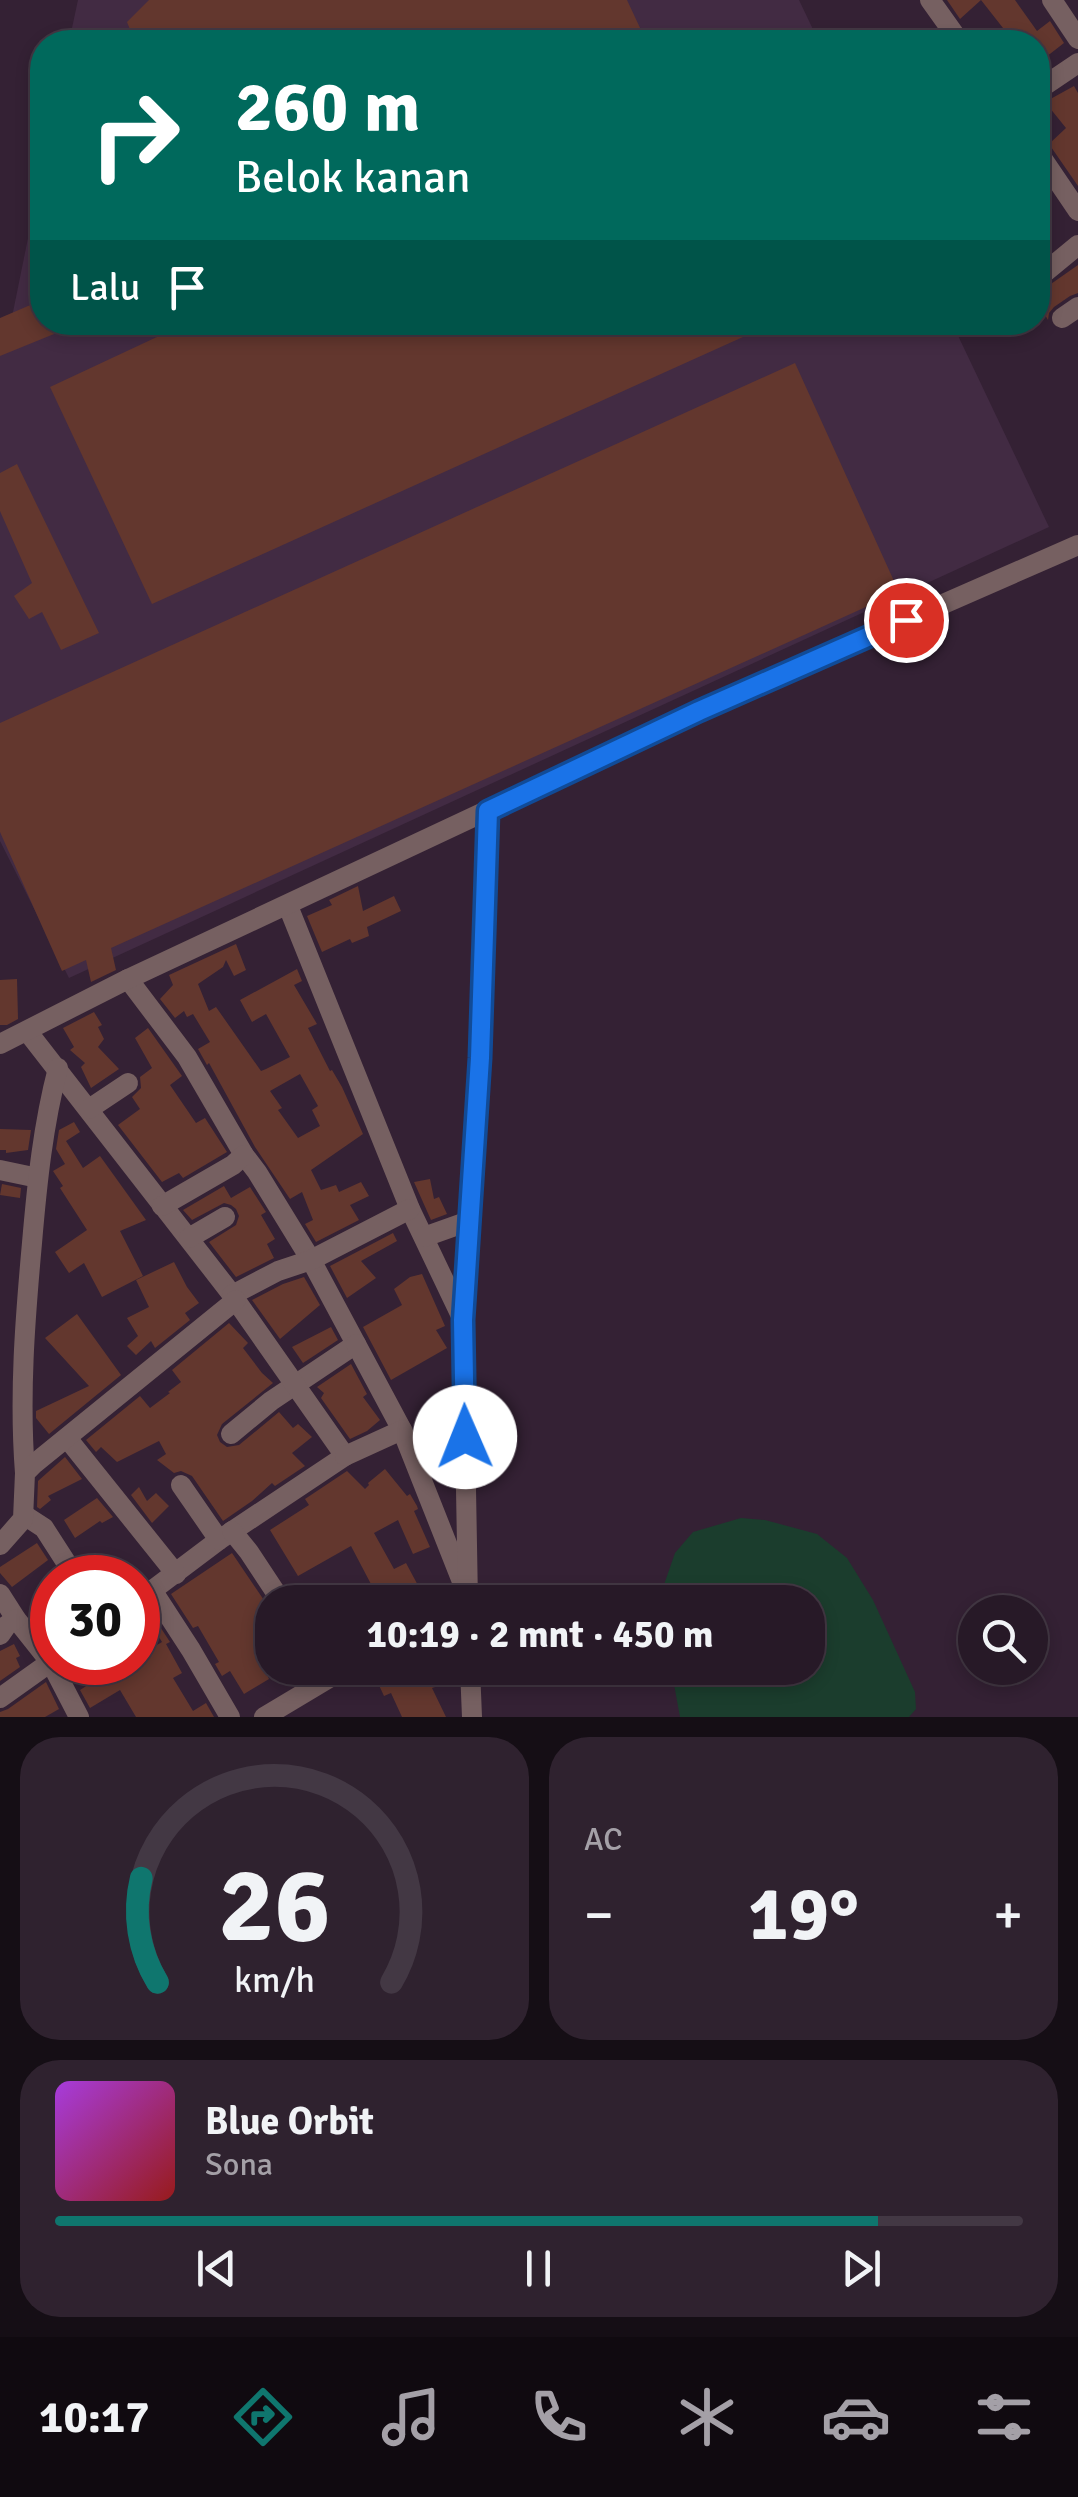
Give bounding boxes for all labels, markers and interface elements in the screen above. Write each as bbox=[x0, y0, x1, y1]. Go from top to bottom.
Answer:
text: 260 m bbox=[235, 64, 420, 150]
icon: right bbox=[70, 70, 200, 200]
text: Belok kanan bbox=[235, 150, 471, 205]
icon: arrive bbox=[160, 260, 215, 315]
text: Lalu bbox=[70, 264, 140, 311]
pin bbox=[864, 578, 949, 663]
icon: arrive bbox=[879, 593, 934, 648]
position arrow bbox=[413, 1385, 517, 1489]
speed limit sign: 30 bbox=[30, 1555, 160, 1685]
map controls bbox=[958, 1595, 1048, 1685]
button: search bbox=[958, 1595, 1048, 1685]
text: 10:19 · 2 mnt · 450 m bbox=[366, 1611, 714, 1658]
text: AC bbox=[584, 1820, 622, 1859]
text: 26 bbox=[218, 1842, 331, 1970]
text: 19° bbox=[748, 1868, 859, 1961]
text: − bbox=[584, 1881, 614, 1949]
text: + bbox=[993, 1881, 1023, 1949]
text: km/h bbox=[234, 1958, 315, 2002]
text: Blue Orbit bbox=[205, 2098, 374, 2145]
text: Sona bbox=[205, 2145, 273, 2184]
icon: previous bbox=[189, 2241, 244, 2296]
icon: pause bbox=[511, 2241, 566, 2296]
icon: next bbox=[834, 2241, 889, 2296]
icon: directions bbox=[228, 2382, 298, 2452]
icon: music bbox=[376, 2382, 446, 2452]
icon: phone bbox=[524, 2382, 594, 2452]
icon: climate bbox=[672, 2382, 742, 2452]
icon: car bbox=[821, 2382, 891, 2452]
icon: filters bbox=[969, 2382, 1039, 2452]
text: 10:17 bbox=[39, 2390, 150, 2445]

